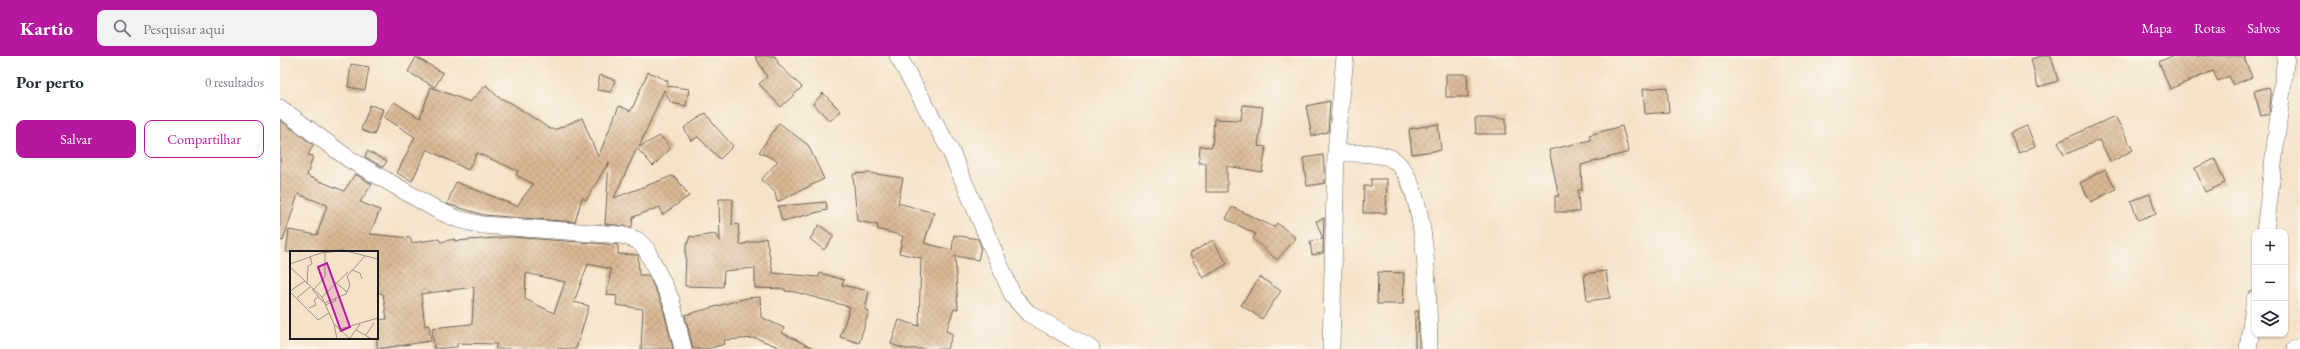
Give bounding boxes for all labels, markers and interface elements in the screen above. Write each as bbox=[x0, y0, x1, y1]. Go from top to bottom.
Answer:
search box bbox=[97, 10, 377, 46]
text: Kartio bbox=[20, 16, 73, 41]
icon: search bbox=[111, 17, 133, 39]
text: Pesquisar aqui bbox=[143, 19, 225, 38]
text: Mapa bbox=[2141, 19, 2172, 37]
text: Rotas bbox=[2194, 19, 2225, 37]
text: Salvos bbox=[2247, 19, 2280, 37]
text: Por perto bbox=[16, 71, 84, 93]
text: 0 resultados bbox=[205, 74, 264, 91]
button: Salvar bbox=[16, 120, 136, 158]
button: Compartilhar bbox=[144, 120, 264, 158]
map controls bbox=[2252, 229, 2288, 337]
button: + bbox=[2252, 229, 2288, 265]
inset map bbox=[290, 251, 378, 339]
button: − bbox=[2252, 265, 2288, 301]
button: layers bbox=[2252, 301, 2288, 337]

